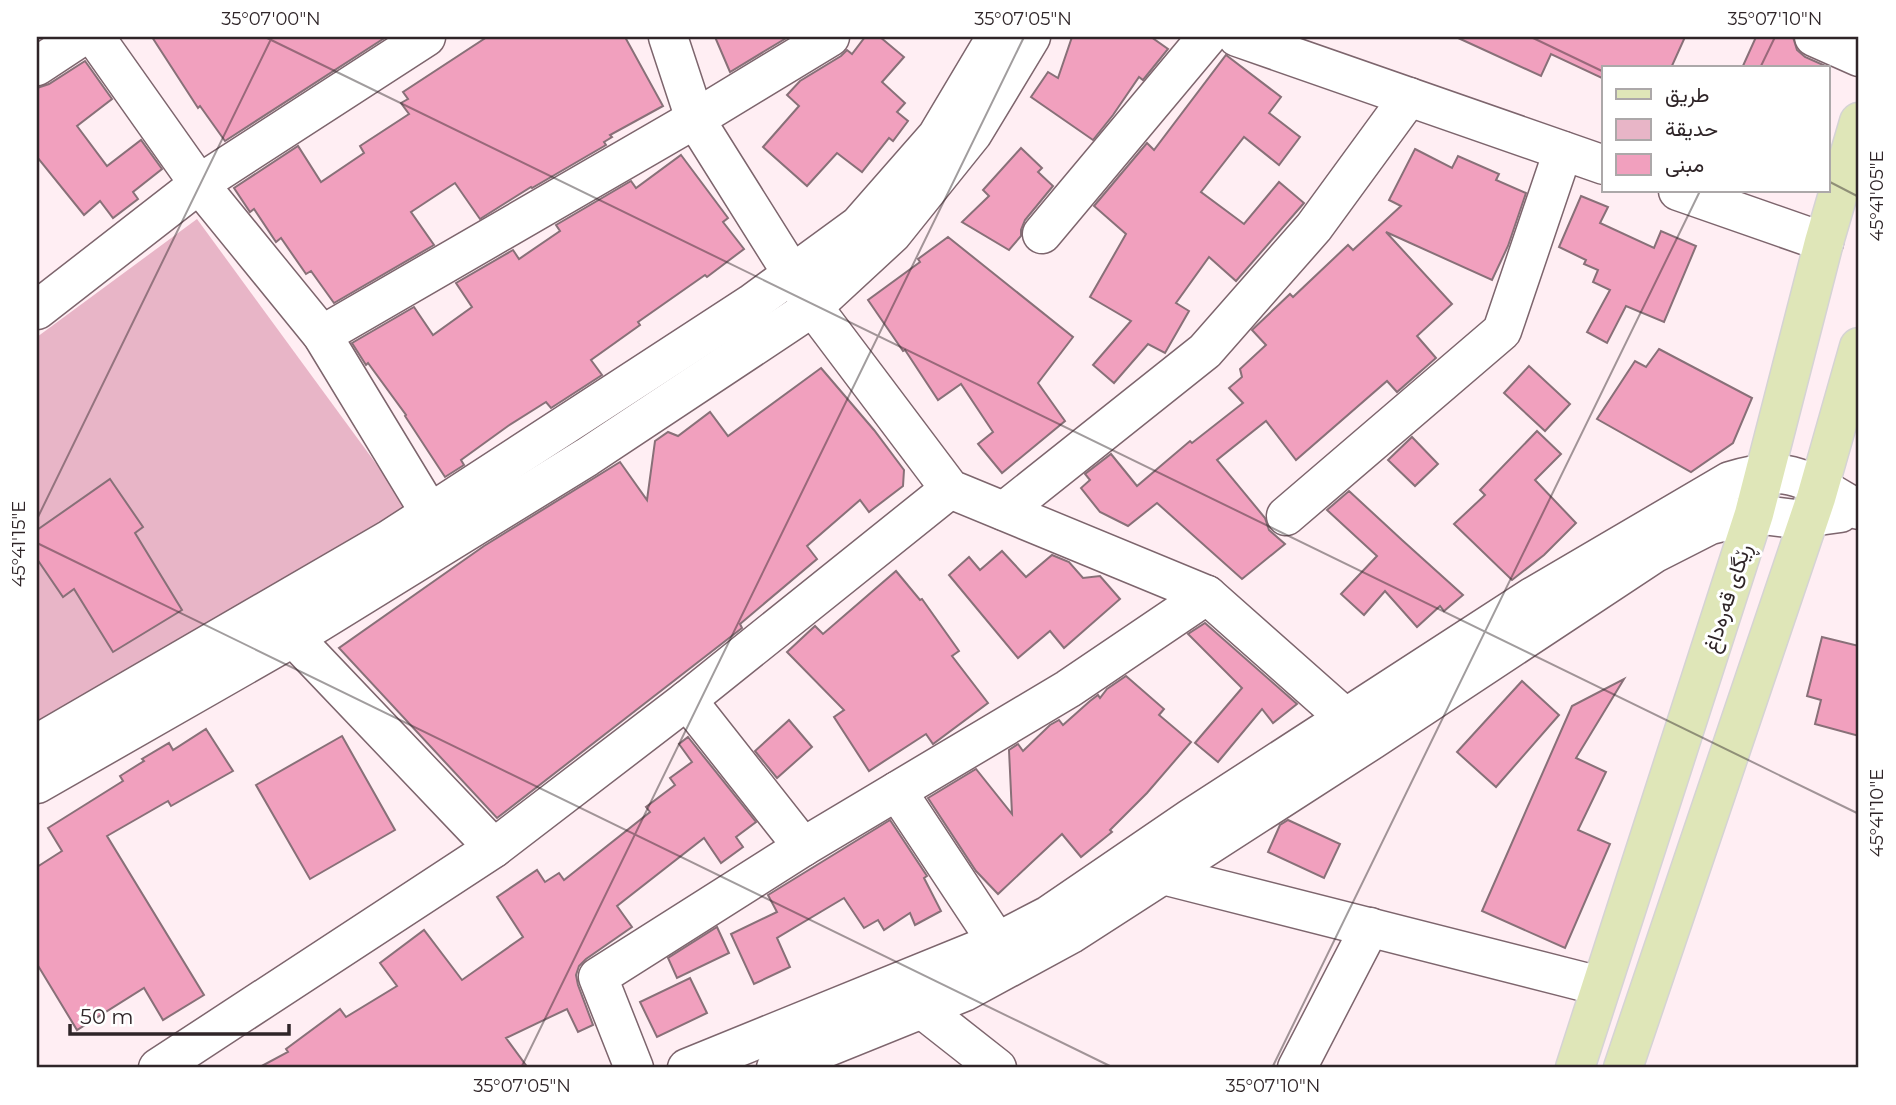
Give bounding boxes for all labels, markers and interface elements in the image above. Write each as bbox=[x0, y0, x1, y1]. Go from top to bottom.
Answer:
text: 35°07'00"N bbox=[221, 8, 321, 30]
text: 35°07'05"N bbox=[974, 8, 1072, 30]
text: 35°07'10"N bbox=[1728, 8, 1822, 30]
legend bbox=[1602, 66, 1829, 192]
text: طريق bbox=[1665, 82, 1710, 108]
text: حديقة bbox=[1665, 116, 1718, 141]
text: 45°41'05"E bbox=[1866, 150, 1888, 242]
text: مبنى bbox=[1665, 152, 1704, 177]
text: 45°41'15"E bbox=[8, 501, 30, 587]
street label: ڕێگای قەرەداغ bbox=[1698, 540, 1761, 657]
text: 45°41'10"E bbox=[1866, 769, 1888, 857]
scale bar bbox=[70, 993, 289, 1037]
text: 50 m bbox=[80, 1004, 134, 1029]
text: 35°07'05"N bbox=[473, 1075, 571, 1097]
text: 35°07'10"N bbox=[1226, 1075, 1320, 1097]

